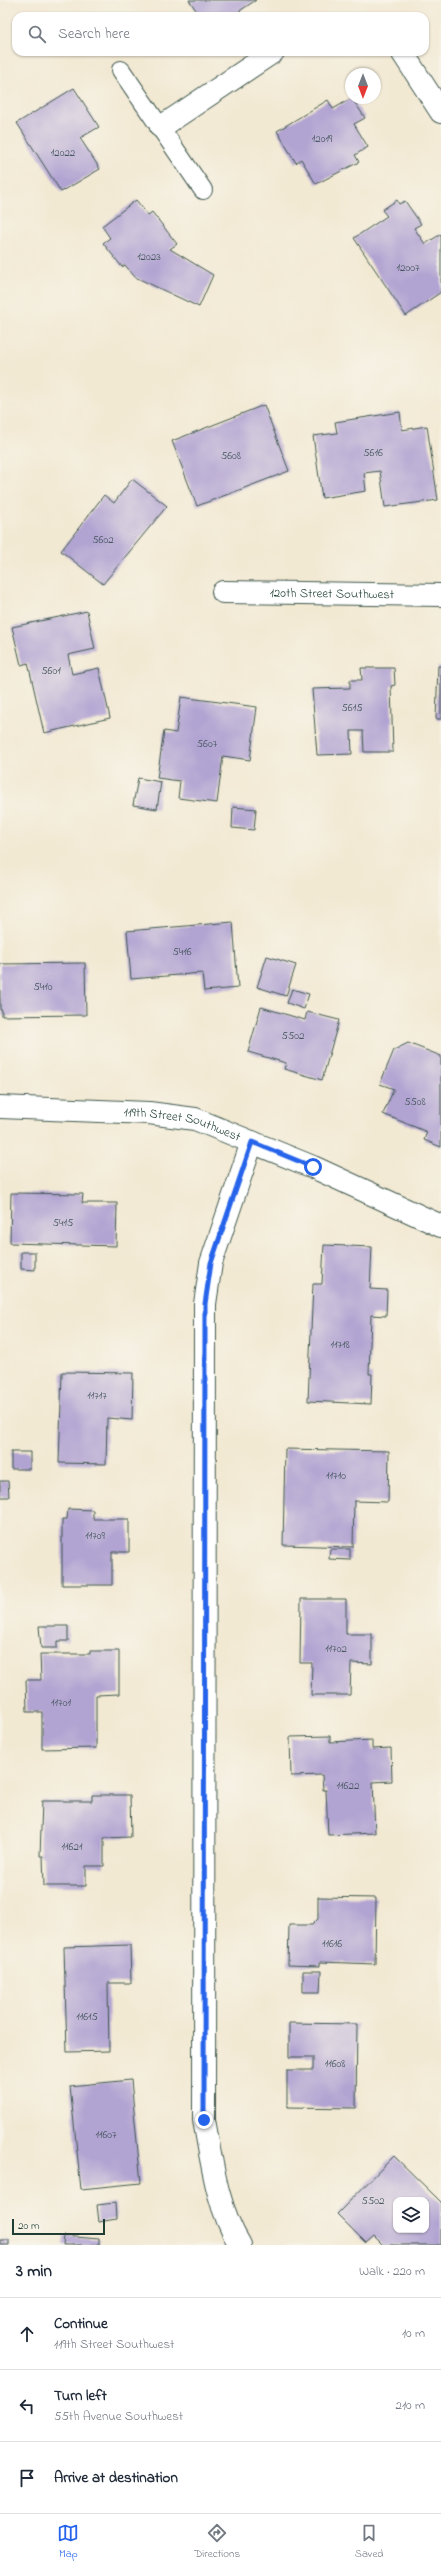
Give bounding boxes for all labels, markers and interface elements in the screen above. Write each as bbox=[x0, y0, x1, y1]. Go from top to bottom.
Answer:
search box bbox=[12, 12, 429, 56]
icon: search bbox=[26, 23, 48, 45]
text: Search here bbox=[58, 23, 130, 45]
north arrow bbox=[345, 68, 381, 104]
house number: 12019 bbox=[312, 131, 333, 147]
house number: 12022 bbox=[51, 145, 76, 161]
house number: 12023 bbox=[137, 249, 161, 265]
house number: 12007 bbox=[396, 260, 420, 276]
house number: 5616 bbox=[363, 445, 383, 461]
house number: 5608 bbox=[221, 448, 241, 464]
house number: 5602 bbox=[92, 532, 114, 548]
street label: 120th Street Southwest bbox=[270, 583, 395, 604]
house number: 5601 bbox=[41, 663, 61, 679]
house number: 5615 bbox=[342, 700, 362, 716]
house number: 5607 bbox=[197, 736, 218, 752]
house number: 5416 bbox=[172, 944, 192, 960]
house number: 5410 bbox=[33, 979, 53, 995]
house number: 5502 bbox=[282, 1028, 305, 1044]
house number: 5508 bbox=[404, 1094, 426, 1110]
street label: 119th Street Southwest bbox=[123, 1102, 244, 1146]
route start bbox=[304, 1158, 322, 1176]
house number: 5415 bbox=[53, 1215, 73, 1231]
house number: 11718 bbox=[330, 1337, 350, 1353]
house number: 11717 bbox=[87, 1388, 107, 1404]
house number: 11710 bbox=[326, 1468, 346, 1484]
house number: 11709 bbox=[85, 1528, 105, 1544]
house number: 11702 bbox=[325, 1641, 347, 1657]
house number: 11701 bbox=[51, 1695, 71, 1711]
house number: 11622 bbox=[337, 1778, 360, 1794]
house number: 11621 bbox=[62, 1839, 83, 1855]
house number: 11616 bbox=[322, 1936, 342, 1952]
house number: 11615 bbox=[76, 2009, 98, 2025]
house number: 11608 bbox=[325, 2056, 345, 2072]
route end bbox=[195, 2111, 213, 2129]
house number: 11607 bbox=[95, 2127, 117, 2143]
house number: 5502 bbox=[362, 2193, 385, 2209]
map controls bbox=[393, 2197, 429, 2233]
button: layers bbox=[393, 2197, 429, 2233]
scale bar bbox=[12, 2217, 105, 2236]
text: 20 m bbox=[18, 2218, 40, 2234]
text: 3 min bbox=[16, 2259, 52, 2284]
text: Walk · 220 m bbox=[359, 2262, 425, 2281]
text: Continue bbox=[54, 2313, 108, 2335]
icon: ahead bbox=[16, 2323, 38, 2345]
text: 10 m bbox=[402, 2324, 425, 2343]
text: 119th Street Southwest bbox=[54, 2335, 174, 2354]
text: Turn left bbox=[54, 2385, 107, 2407]
icon: left bbox=[16, 2395, 38, 2417]
text: 210 m bbox=[395, 2396, 425, 2415]
text: 55th Avenue Southwest bbox=[54, 2407, 183, 2426]
icon: arrive bbox=[16, 2467, 38, 2489]
text: Arrive at destination bbox=[54, 2467, 178, 2489]
tab: Map bbox=[57, 2522, 79, 2562]
tab: Directions bbox=[194, 2522, 240, 2562]
tab: Saved bbox=[355, 2522, 384, 2562]

